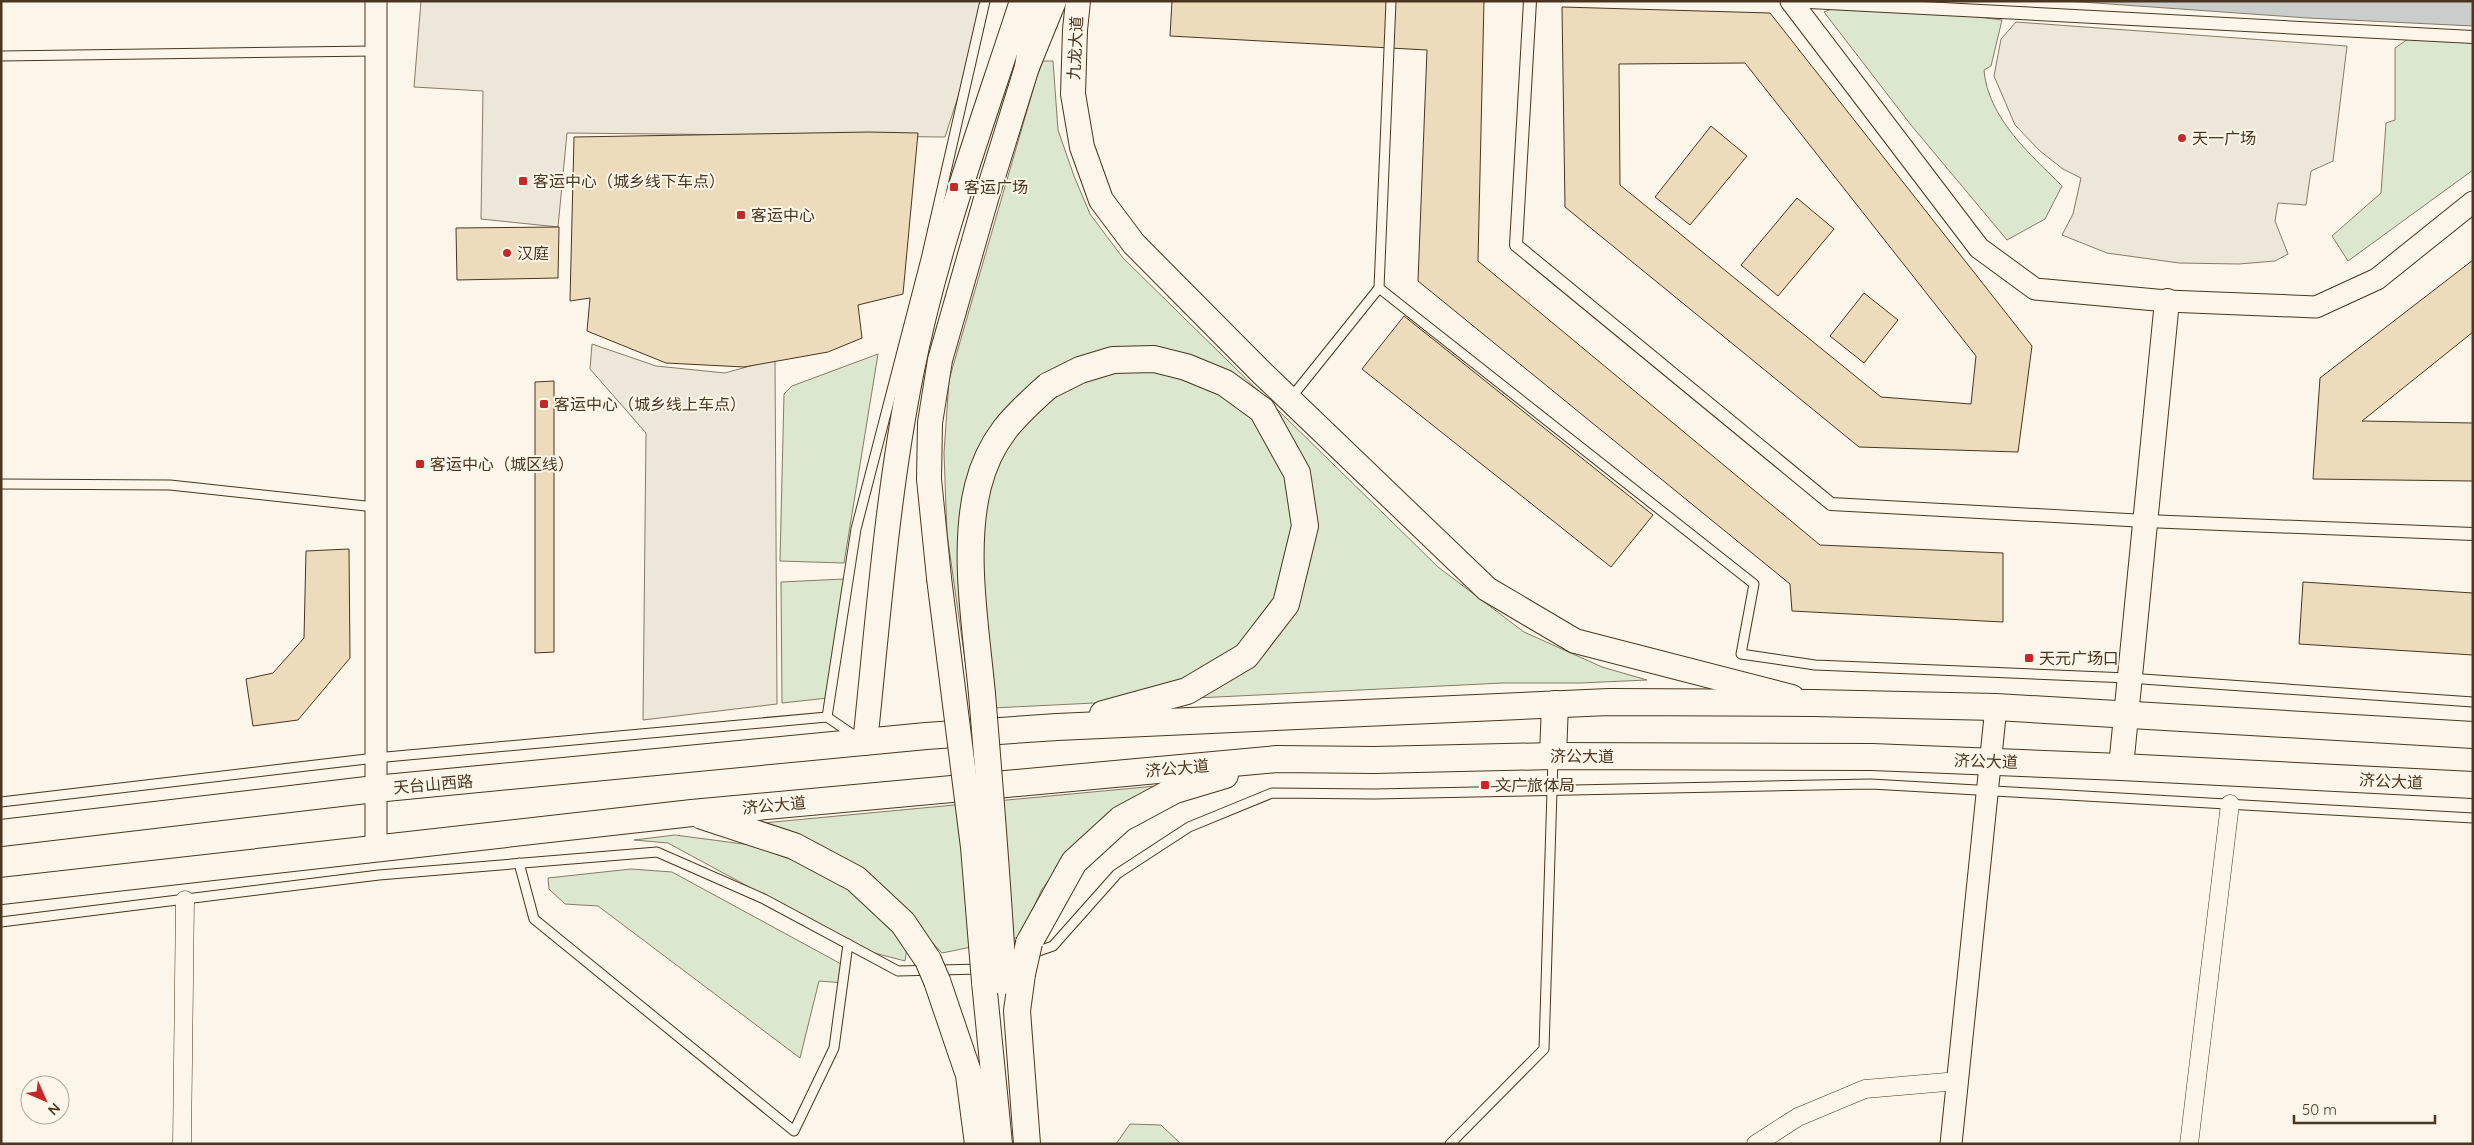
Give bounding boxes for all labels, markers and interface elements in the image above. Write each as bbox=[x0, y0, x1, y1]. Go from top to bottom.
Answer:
street label: 九龙大道 bbox=[1063, 16, 1087, 80]
place label: 天一广场 bbox=[2192, 128, 2256, 148]
marker: 天一广场 bbox=[2176, 132, 2188, 144]
place label: 客运中心（城乡线下车点） bbox=[533, 171, 725, 191]
marker: 客运中心（城乡线下车点） bbox=[517, 175, 529, 187]
place label: 客运广场 bbox=[964, 177, 1028, 197]
marker: 客运广场 bbox=[948, 181, 960, 193]
place label: 客运中心 bbox=[751, 205, 815, 225]
marker: 客运中心 bbox=[735, 209, 747, 221]
place label: 汉庭 bbox=[517, 243, 549, 263]
marker: 汉庭 bbox=[501, 247, 513, 259]
place label: 客运中心（城乡线上车点） bbox=[554, 394, 746, 414]
marker: 客运中心（城乡线上车点） bbox=[538, 398, 550, 410]
place label: 客运中心（城区线） bbox=[430, 454, 574, 474]
marker: 客运中心（城区线） bbox=[414, 458, 426, 470]
place label: 天元广场口 bbox=[2039, 648, 2119, 668]
marker: 天元广场口 bbox=[2023, 652, 2035, 664]
street label: 济公大道 bbox=[1550, 746, 1614, 766]
street label: 济公大道 bbox=[1954, 750, 2018, 772]
street label: 济公大道 bbox=[1144, 755, 1210, 781]
street label: 济公大道 bbox=[2359, 769, 2423, 793]
street label: 天台山西路 bbox=[392, 771, 474, 797]
place label: 文广旅体局 bbox=[1495, 775, 1575, 795]
marker: 文广旅体局 bbox=[1479, 779, 1491, 791]
street label: 济公大道 bbox=[741, 792, 807, 818]
north arrow bbox=[20, 1075, 70, 1125]
scale bar bbox=[2294, 1092, 2435, 1124]
text: N bbox=[44, 1099, 64, 1119]
text: 50 m bbox=[2302, 1100, 2337, 1119]

